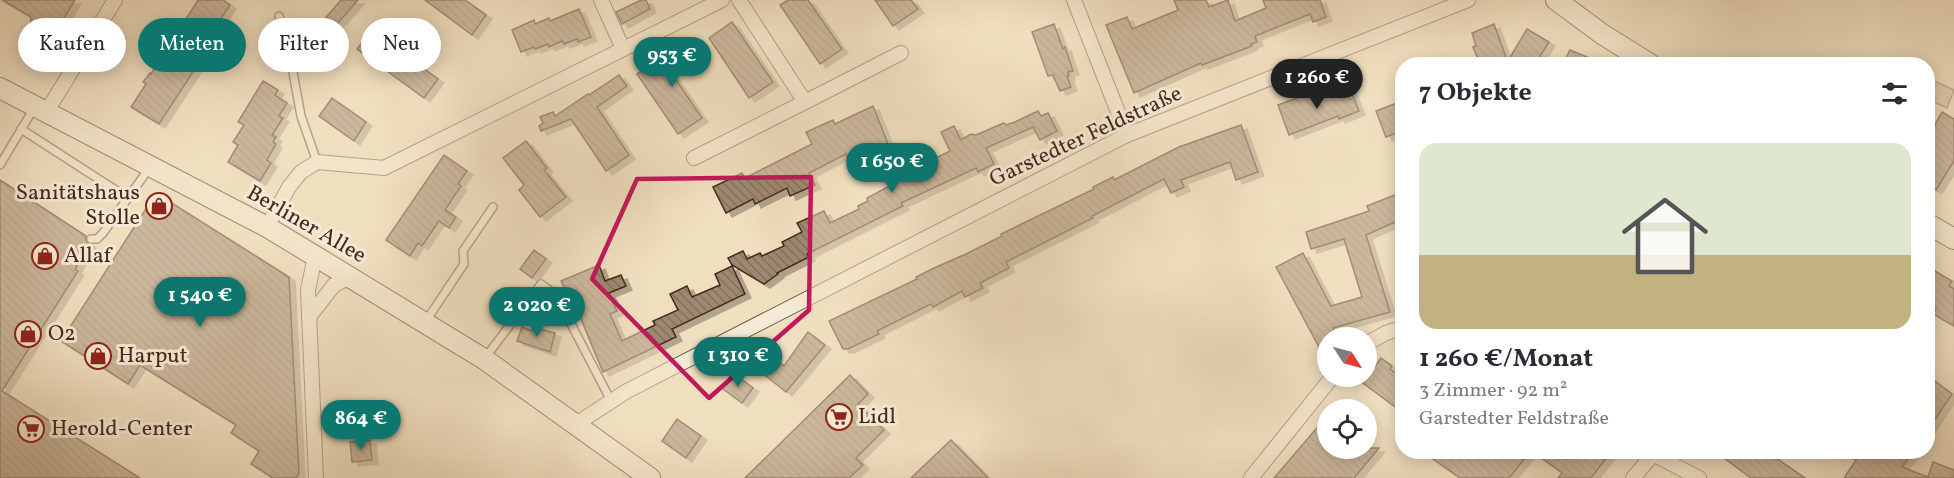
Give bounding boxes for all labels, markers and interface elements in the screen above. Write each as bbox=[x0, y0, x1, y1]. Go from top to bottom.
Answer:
chip: Kaufen bbox=[18, 18, 126, 72]
chip: Mieten bbox=[138, 18, 246, 72]
chip: Filter bbox=[258, 18, 349, 72]
chip: Neu bbox=[361, 18, 441, 72]
pin: 953 € bbox=[630, 37, 714, 88]
text: 953 € bbox=[647, 42, 697, 70]
pin: 1 260 € bbox=[1262, 59, 1372, 110]
text: 1 260 € bbox=[1285, 64, 1349, 92]
text: 7 Objekte bbox=[1419, 75, 1532, 111]
icon: filters bbox=[1878, 77, 1911, 110]
street label: Garstedter Feldstraße bbox=[985, 79, 1187, 195]
pin: 1 650 € bbox=[837, 143, 947, 194]
text: 1 650 € bbox=[860, 148, 924, 176]
place label: Sanitätshaus Stolle bbox=[16, 178, 140, 234]
street label: Berliner Allee bbox=[241, 178, 371, 272]
icon: home bbox=[1611, 182, 1719, 290]
shop icon: Sanitätshaus Stolle bbox=[144, 191, 174, 221]
shop icon: Allaf bbox=[30, 241, 60, 271]
place label: Allaf bbox=[64, 241, 114, 272]
pin: 1 540 € bbox=[145, 277, 255, 328]
text: 1 540 € bbox=[168, 282, 232, 310]
pin: 2 020 € bbox=[482, 287, 592, 338]
text: 2 020 € bbox=[503, 292, 571, 320]
shop icon: O2 bbox=[13, 319, 43, 349]
place label: O2 bbox=[48, 319, 76, 350]
north arrow bbox=[1317, 327, 1377, 387]
map controls bbox=[1317, 327, 1377, 459]
pin: 1 310 € bbox=[683, 337, 793, 388]
shop icon: Harput bbox=[83, 341, 113, 371]
place label: Harput bbox=[118, 341, 188, 372]
text: 1 260 €/Monat bbox=[1419, 341, 1593, 377]
text: 1 310 € bbox=[707, 342, 769, 370]
text: 3 Zimmer · 92 m² bbox=[1419, 377, 1567, 405]
button: locate bbox=[1317, 399, 1377, 459]
pin: 864 € bbox=[319, 400, 403, 451]
supermarket icon: Lidl bbox=[824, 402, 854, 432]
place label: Lidl bbox=[858, 402, 896, 433]
text: 864 € bbox=[335, 405, 387, 433]
text: Garstedter Feldstraße bbox=[1419, 405, 1609, 433]
supermarket icon: Herold-Center bbox=[16, 414, 46, 444]
place label: Herold-Center bbox=[51, 414, 192, 445]

